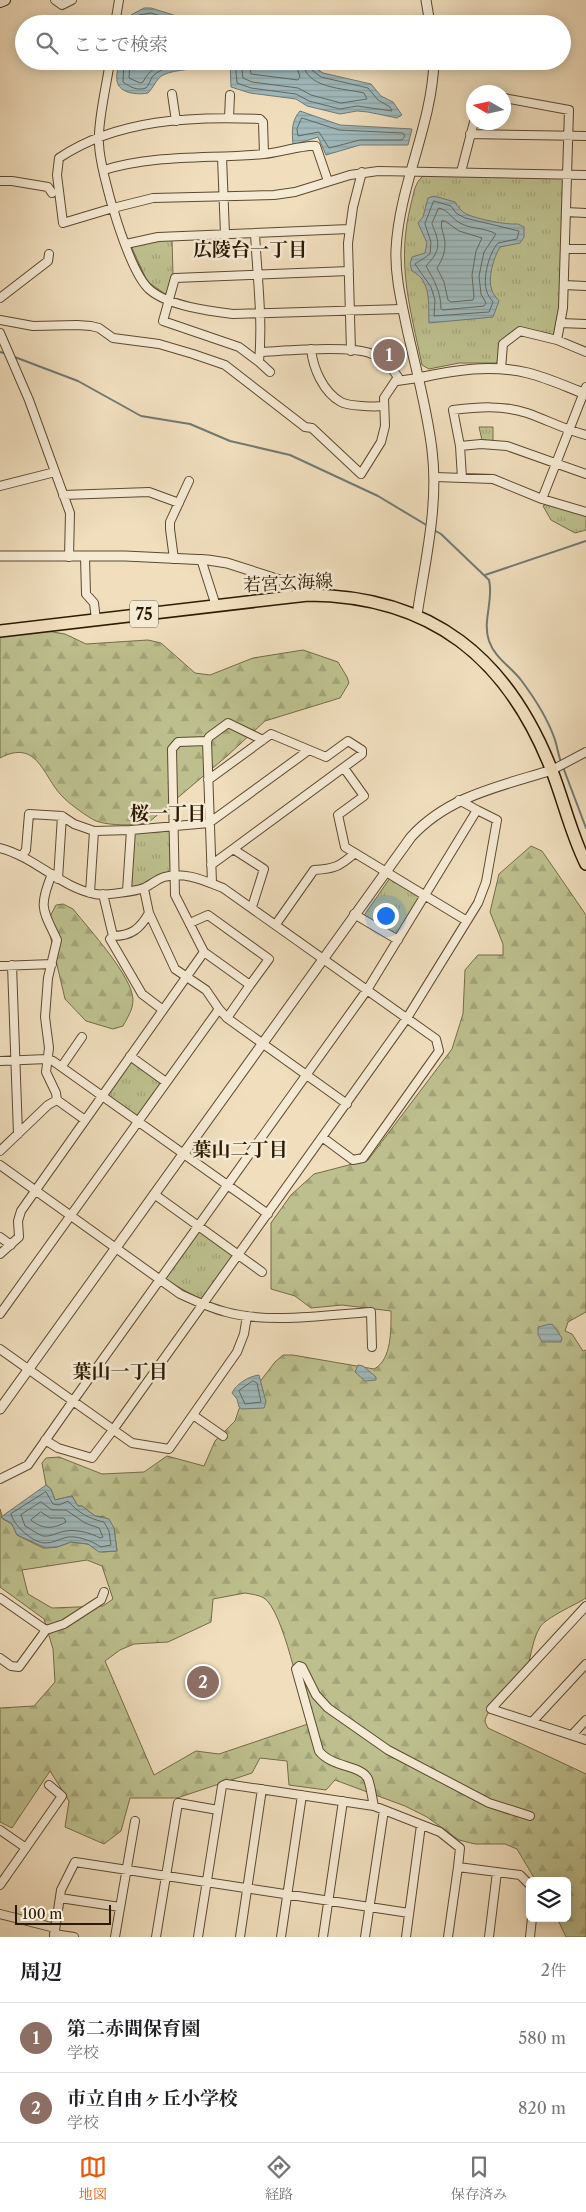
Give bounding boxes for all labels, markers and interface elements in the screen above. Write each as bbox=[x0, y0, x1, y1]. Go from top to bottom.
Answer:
search box bbox=[15, 15, 571, 70]
icon: search bbox=[33, 29, 61, 57]
text: ここで検索 bbox=[73, 33, 168, 56]
north arrow bbox=[466, 85, 511, 130]
district label: 広陵台一丁目 bbox=[193, 238, 307, 261]
pin: 1 bbox=[373, 336, 405, 374]
street label: 若宮玄海線 bbox=[242, 570, 334, 596]
road number: 75 bbox=[130, 600, 158, 628]
district label: 桜一丁目 bbox=[130, 802, 206, 825]
your location bbox=[373, 903, 399, 929]
district label: 葉山二丁目 bbox=[192, 1138, 288, 1161]
district label: 葉山一丁目 bbox=[72, 1360, 168, 1383]
pin: 2 bbox=[187, 1663, 219, 1701]
map controls bbox=[526, 1877, 571, 1922]
button: layers bbox=[526, 1877, 571, 1922]
scale bar bbox=[15, 1902, 111, 1925]
text: 100 m bbox=[22, 1905, 62, 1923]
text: 周辺 bbox=[20, 1959, 62, 1984]
text: 2件 bbox=[541, 1960, 566, 1980]
text: 第二赤間保育園 bbox=[67, 2017, 200, 2040]
text: 1 bbox=[32, 2028, 40, 2048]
text: 580 m bbox=[519, 2028, 566, 2048]
text: 学校 bbox=[67, 2042, 99, 2062]
text: 市立自由ヶ丘小学校 bbox=[67, 2087, 238, 2110]
text: 2 bbox=[31, 2098, 41, 2118]
text: 820 m bbox=[518, 2098, 566, 2118]
text: 学校 bbox=[67, 2112, 99, 2132]
tab: 地図 bbox=[79, 2153, 107, 2203]
tab: 経路 bbox=[265, 2153, 293, 2203]
tab: 保存済み bbox=[451, 2153, 507, 2203]

